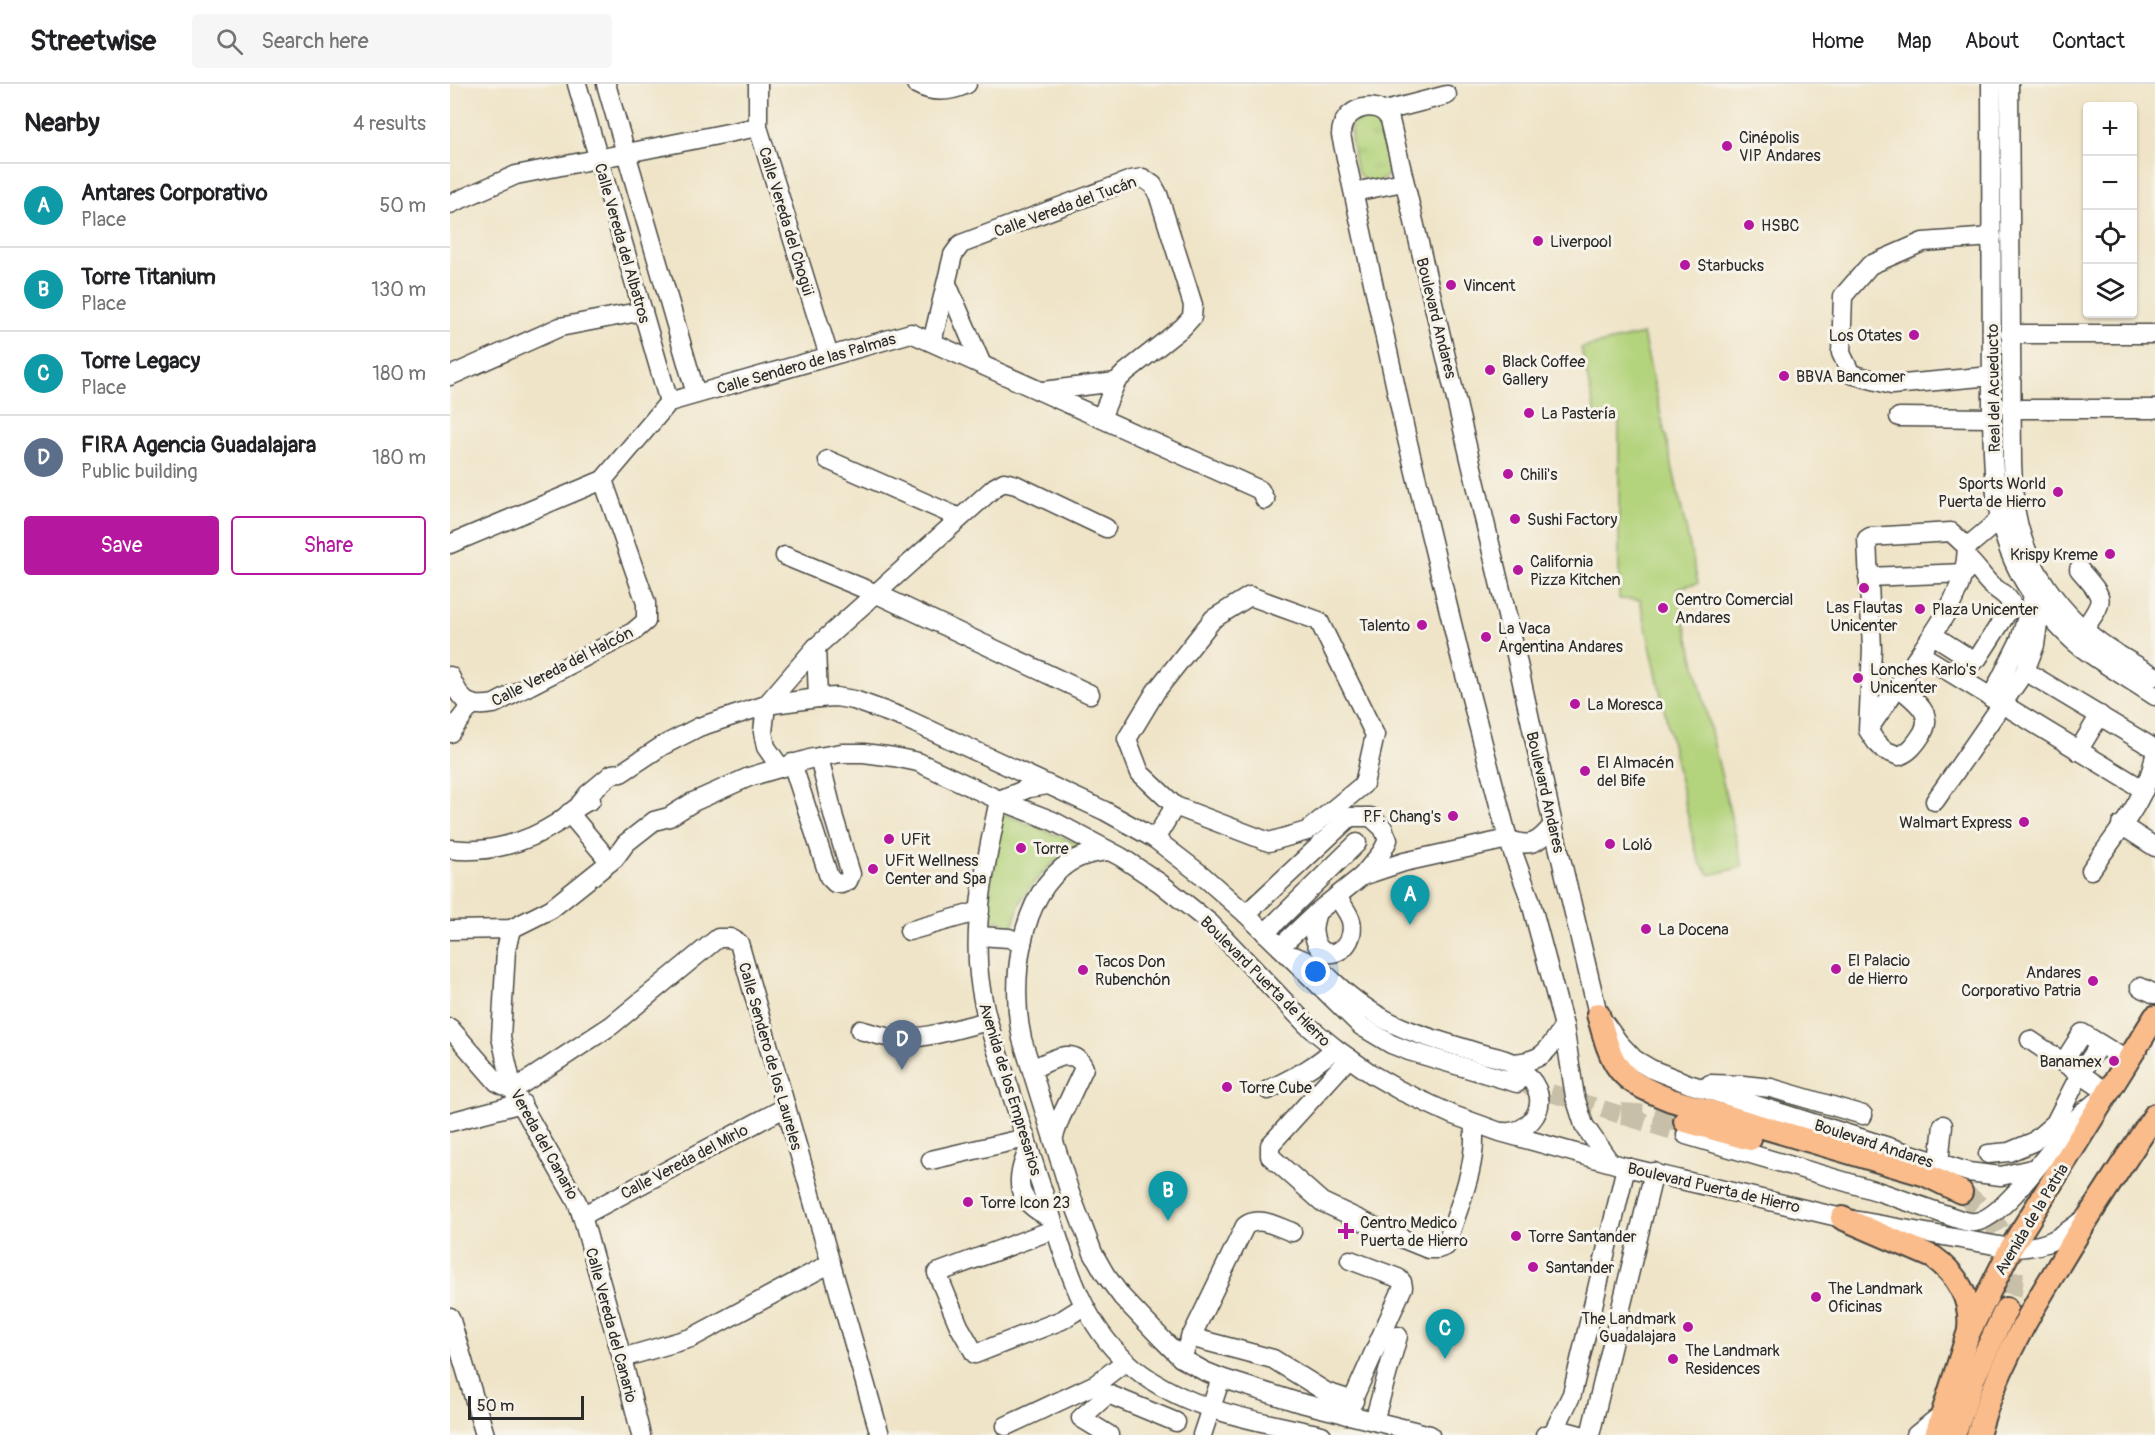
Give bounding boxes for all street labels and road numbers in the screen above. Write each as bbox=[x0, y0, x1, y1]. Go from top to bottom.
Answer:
street label: Calle Vereda del Chogüi bbox=[754, 145, 818, 298]
street label: Calle Vereda del Albatros bbox=[590, 161, 654, 326]
street label: Calle Vereda del Tucán bbox=[991, 172, 1139, 242]
street label: Boulevard Andares bbox=[1411, 256, 1461, 381]
street label: Real del Acueducto bbox=[1983, 323, 2005, 452]
street label: Calle Sendero de las Palmas bbox=[715, 329, 898, 399]
street label: Calle Vereda del Halcón bbox=[488, 623, 637, 711]
street label: Boulevard Andares bbox=[1521, 730, 1569, 855]
street label: Boulevard Puerta de Hierro bbox=[1196, 912, 1335, 1051]
street label: Calle Sendero de los Laureles bbox=[734, 960, 806, 1152]
street label: Avenida de los Empresarios bbox=[974, 1001, 1046, 1178]
street label: Vereda del Canario bbox=[506, 1086, 583, 1204]
street label: Boulevard Andares bbox=[1812, 1115, 1936, 1173]
street label: Calle Vereda del Mirlo bbox=[617, 1120, 752, 1204]
street label: Boulevard Puerta de Hierro bbox=[1626, 1158, 1802, 1218]
street label: Avenida de la Patria bbox=[1991, 1160, 2073, 1279]
street label: Calle Vereda del Canario bbox=[581, 1246, 641, 1405]

